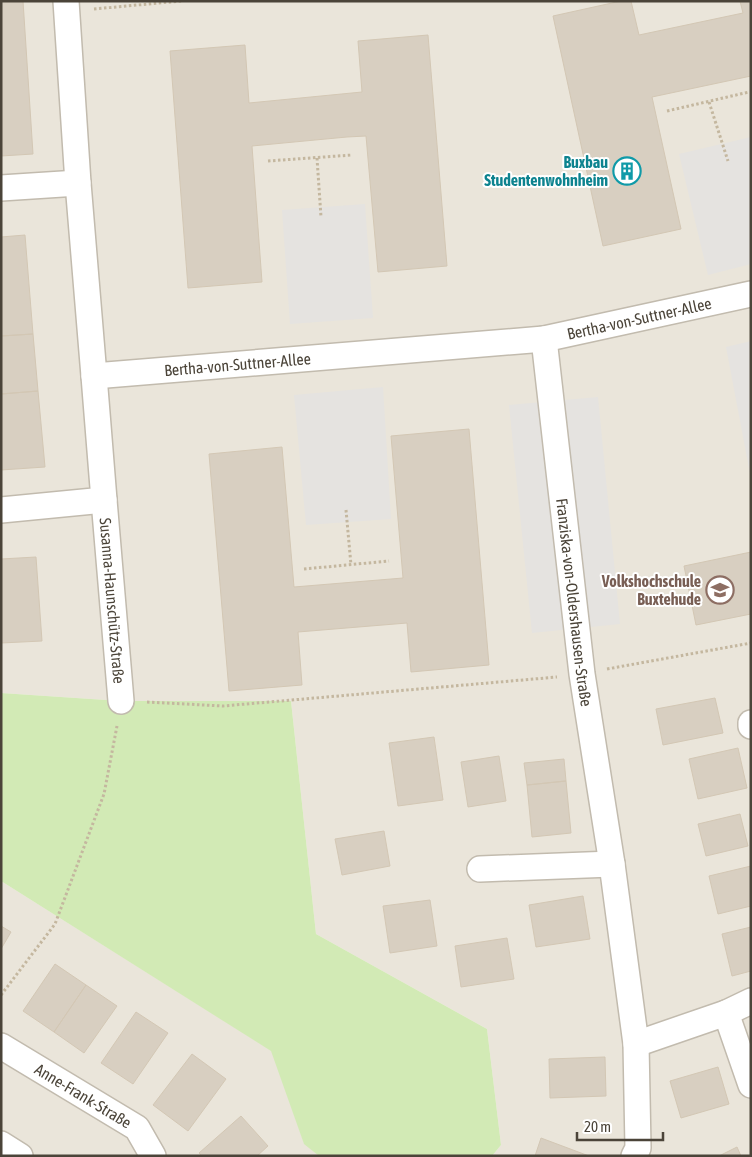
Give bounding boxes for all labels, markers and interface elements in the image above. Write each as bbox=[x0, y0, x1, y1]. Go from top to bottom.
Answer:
place label: Buxbau Studentenwohnheim bbox=[484, 153, 608, 189]
building icon: Buxbau Studentenwohnheim bbox=[612, 156, 642, 186]
street label: Bertha-von-Suttner-Allee bbox=[565, 294, 713, 343]
street label: Bertha-von-Suttner-Allee bbox=[163, 349, 312, 379]
street label: Franziska-von-Oldershausen-Straße bbox=[553, 497, 596, 708]
street label: Susanna-Haunschütz-Straße bbox=[97, 517, 128, 684]
place label: Volkshochschule Buxtehude bbox=[601, 572, 701, 608]
school or university icon: Volkshochschule Buxtehude bbox=[705, 575, 735, 605]
street label: Anne-Frank-Straße bbox=[32, 1060, 135, 1132]
scale bar bbox=[577, 1110, 663, 1142]
text: 20 m bbox=[584, 1118, 611, 1135]

